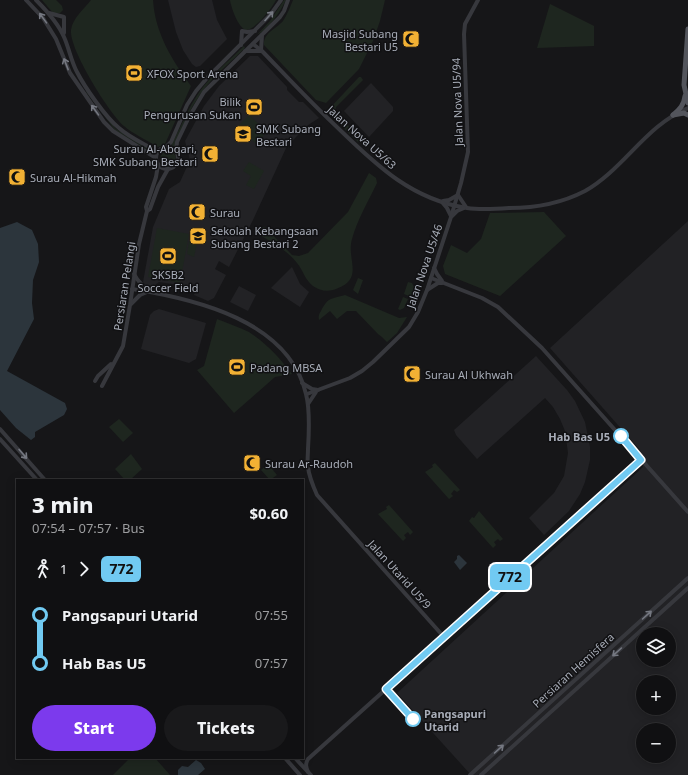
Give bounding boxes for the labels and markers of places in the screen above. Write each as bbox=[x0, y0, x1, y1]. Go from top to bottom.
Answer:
place label: Masjid Subang Bestari U5 bbox=[322, 26, 398, 54]
mosque icon: Masjid Subang Bestari U5 bbox=[401, 29, 421, 49]
sports icon: XFOX Sport Arena bbox=[124, 63, 144, 83]
place label: XFOX Sport Arena bbox=[147, 66, 238, 81]
place label: Bilik Pengurusan Sukan bbox=[144, 94, 241, 122]
sports icon: Bilik Pengurusan Sukan bbox=[244, 97, 264, 117]
place label: SMK Subang Bestari bbox=[256, 121, 321, 149]
school or university icon: SMK Subang Bestari bbox=[233, 124, 253, 144]
place label: Surau Al-Abqari, SMK Subang Bestari bbox=[93, 141, 197, 169]
mosque icon: Surau Al-Abqari, SMK Subang Bestari bbox=[200, 144, 220, 164]
mosque icon: Surau Al-Hikmah bbox=[7, 167, 27, 187]
place label: Surau Al-Hikmah bbox=[30, 170, 117, 185]
mosque icon: Surau bbox=[187, 202, 207, 222]
place label: Surau bbox=[210, 205, 240, 220]
place label: Sekolah Kebangsaan Subang Bestari 2 bbox=[211, 223, 318, 251]
school or university icon: Sekolah Kebangsaan Subang Bestari 2 bbox=[188, 226, 208, 246]
sports icon: SKSB2 Soccer Field bbox=[158, 246, 178, 266]
place label: SKSB2 Soccer Field bbox=[137, 267, 199, 295]
sports icon: Padang MBSA bbox=[227, 357, 247, 377]
place label: Padang MBSA bbox=[250, 360, 323, 375]
mosque icon: Surau Al Ukhwah bbox=[402, 364, 422, 384]
place label: Surau Al Ukhwah bbox=[425, 367, 513, 382]
marker: Hab Bas U5 bbox=[613, 428, 629, 444]
place label: Hab Bas U5 bbox=[548, 429, 610, 444]
mosque icon: Surau Ar-Raudoh bbox=[242, 453, 262, 473]
place label: Surau Ar-Raudoh bbox=[265, 456, 353, 471]
place label: Pangsapuri Utarid bbox=[424, 706, 486, 734]
marker: Pangsapuri Utarid bbox=[405, 711, 421, 727]

